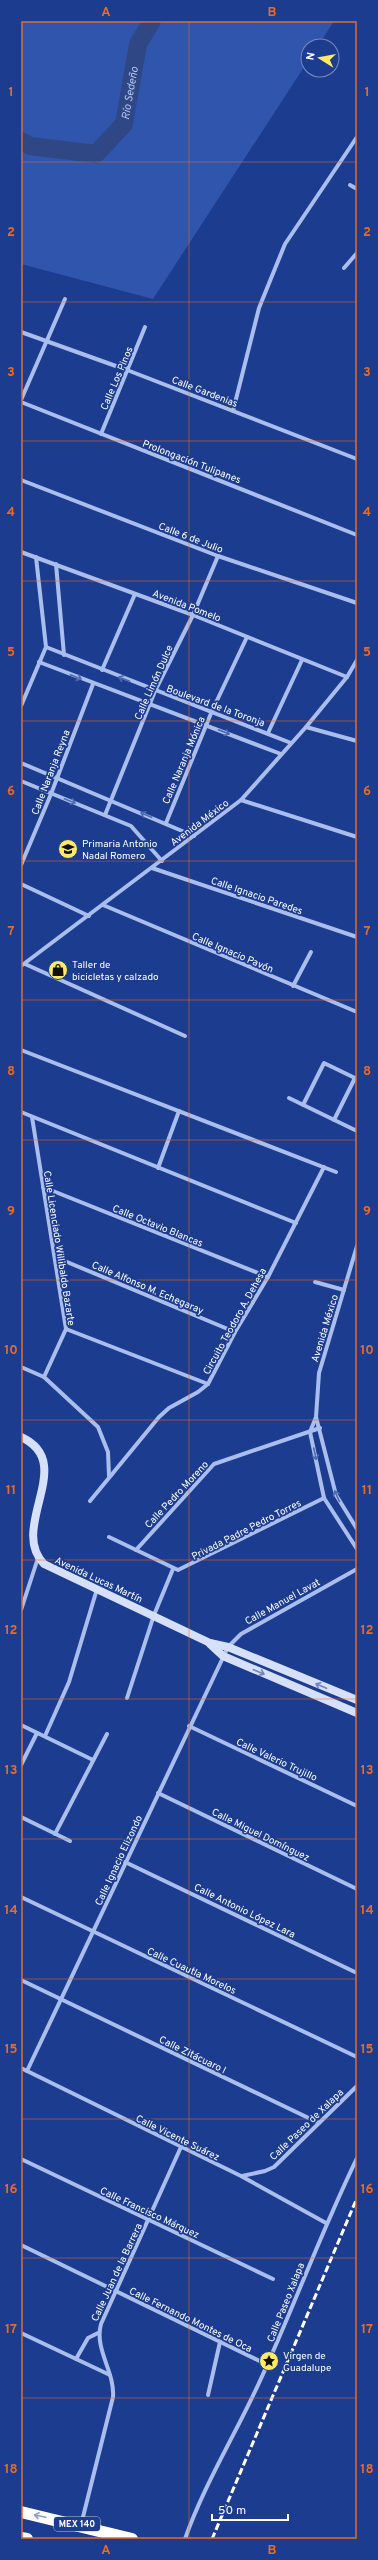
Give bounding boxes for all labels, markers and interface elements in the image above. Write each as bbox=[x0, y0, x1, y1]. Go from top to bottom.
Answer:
text: A bbox=[101, 5, 111, 21]
text: B bbox=[268, 5, 277, 21]
north arrow bbox=[300, 38, 340, 78]
text: N bbox=[304, 51, 319, 61]
water label: Río Sedeño bbox=[119, 66, 142, 121]
text: 1 bbox=[8, 85, 14, 101]
text: 1 bbox=[364, 85, 370, 101]
text: 2 bbox=[7, 225, 15, 241]
text: 2 bbox=[363, 225, 371, 241]
street label: Calle Los Pinos bbox=[98, 345, 137, 412]
text: 3 bbox=[7, 365, 15, 381]
text: 3 bbox=[363, 365, 371, 381]
street label: Calle Gardenias bbox=[170, 374, 240, 411]
street label: Prolongación Tulipanes bbox=[140, 438, 243, 487]
text: 4 bbox=[7, 505, 15, 521]
text: 4 bbox=[363, 505, 371, 521]
street label: Calle 6 de Julio bbox=[156, 520, 225, 557]
street label: Avenida Pomelo bbox=[150, 587, 223, 626]
street label: Calle Limón Dulce bbox=[132, 643, 177, 722]
text: 5 bbox=[7, 645, 15, 661]
text: 5 bbox=[363, 645, 371, 661]
one-way arrow bbox=[69, 673, 81, 681]
one-way arrow bbox=[118, 675, 130, 683]
street label: Boulevard de la Toronja bbox=[164, 682, 267, 730]
street label: Calle Naranja Mónica bbox=[160, 715, 209, 806]
street label: Calle Naranja Reyna bbox=[29, 728, 74, 817]
one-way arrow bbox=[217, 728, 229, 736]
text: 6 bbox=[7, 784, 15, 800]
text: 6 bbox=[363, 784, 371, 800]
street label: Avenida México bbox=[168, 797, 232, 849]
one-way arrow bbox=[63, 798, 75, 806]
one-way arrow bbox=[140, 810, 152, 818]
school or university icon: Primaria Antonio Nadal Romero bbox=[57, 838, 79, 860]
place label: Primaria Antonio Nadal Romero bbox=[82, 838, 158, 863]
street label: Calle Ignacio Paredes bbox=[209, 875, 304, 918]
text: 7 bbox=[8, 924, 15, 940]
text: 7 bbox=[364, 924, 371, 940]
street label: Calle Ignacio Pavón bbox=[190, 930, 275, 976]
shop icon: Taller de bicicletas y calzado bbox=[47, 959, 69, 981]
place label: Taller de bicicletas y calzado bbox=[72, 959, 159, 984]
text: 8 bbox=[7, 1064, 15, 1080]
text: 8 bbox=[363, 1064, 371, 1080]
street label: Calle Licenciado Willibaldo Bazarte bbox=[40, 1170, 77, 1327]
street label: Calle Octavio Blancas bbox=[110, 1202, 205, 1251]
text: 9 bbox=[7, 1204, 15, 1220]
text: 9 bbox=[363, 1204, 371, 1220]
street label: Calle Alfonso M. Echegaray bbox=[89, 1259, 205, 1318]
street label: Circuito Teodoro A. Dehesa bbox=[201, 1266, 270, 1377]
street label: Avenida México bbox=[309, 1293, 342, 1364]
text: 10 bbox=[4, 1343, 18, 1359]
text: 10 bbox=[360, 1343, 374, 1359]
one-way arrow bbox=[311, 1447, 319, 1460]
street label: Calle Pedro Moreno bbox=[142, 1458, 212, 1532]
text: 11 bbox=[6, 1483, 16, 1499]
text: 11 bbox=[362, 1483, 372, 1499]
one-way arrow bbox=[333, 1490, 340, 1502]
street label: Privada Padre Pedro Torres bbox=[190, 1497, 304, 1564]
street label: Avenida Lucas Martín bbox=[52, 1554, 144, 1606]
street label: Calle Manuel Lavat bbox=[243, 1576, 323, 1628]
text: 12 bbox=[4, 1623, 18, 1639]
text: 12 bbox=[360, 1623, 374, 1639]
one-way arrow bbox=[252, 1668, 264, 1676]
one-way arrow bbox=[315, 1681, 327, 1689]
street label: Calle Valerio Trujillo bbox=[234, 1736, 319, 1785]
text: 13 bbox=[5, 1763, 18, 1779]
text: 13 bbox=[361, 1763, 374, 1779]
street label: Calle Miguel Domínguez bbox=[209, 1806, 311, 1865]
street label: Calle Ignacio Elizondo bbox=[93, 1813, 146, 1908]
street label: Calle Antonio López Lara bbox=[191, 1881, 297, 1942]
text: 14 bbox=[4, 1903, 18, 1919]
text: 14 bbox=[360, 1903, 374, 1919]
street label: Calle Cuautla Morelos bbox=[145, 1945, 238, 1998]
street label: Calle Zitácuaro I bbox=[157, 2033, 228, 2077]
text: 15 bbox=[4, 2042, 18, 2058]
text: 15 bbox=[360, 2042, 374, 2058]
street label: Calle Paseo de Xalapa bbox=[267, 2086, 347, 2164]
street label: Calle Vicente Suárez bbox=[133, 2112, 221, 2164]
text: 16 bbox=[4, 2182, 18, 2198]
text: 16 bbox=[360, 2182, 374, 2198]
street label: Calle Francisco Márquez bbox=[98, 2185, 201, 2242]
street label: Calle Juan de la Barrera bbox=[89, 2222, 146, 2324]
street label: Calle Paseo Xalapa bbox=[265, 2261, 308, 2344]
street label: Calle Fernando Montes de Oca bbox=[127, 2285, 254, 2356]
text: 17 bbox=[5, 2322, 17, 2338]
text: 17 bbox=[361, 2322, 373, 2338]
place icon: Virgen de Guadalupe bbox=[258, 2350, 280, 2372]
place label: Virgen de Guadalupe bbox=[283, 2350, 331, 2375]
text: 18 bbox=[4, 2462, 18, 2478]
text: 18 bbox=[360, 2462, 374, 2478]
scale bar bbox=[212, 2496, 288, 2522]
text: 50 m bbox=[218, 2503, 246, 2519]
one-way arrow bbox=[34, 2511, 47, 2519]
road number: MEX 140 bbox=[54, 2517, 100, 2531]
text: A bbox=[101, 2543, 111, 2559]
text: B bbox=[268, 2543, 277, 2559]

